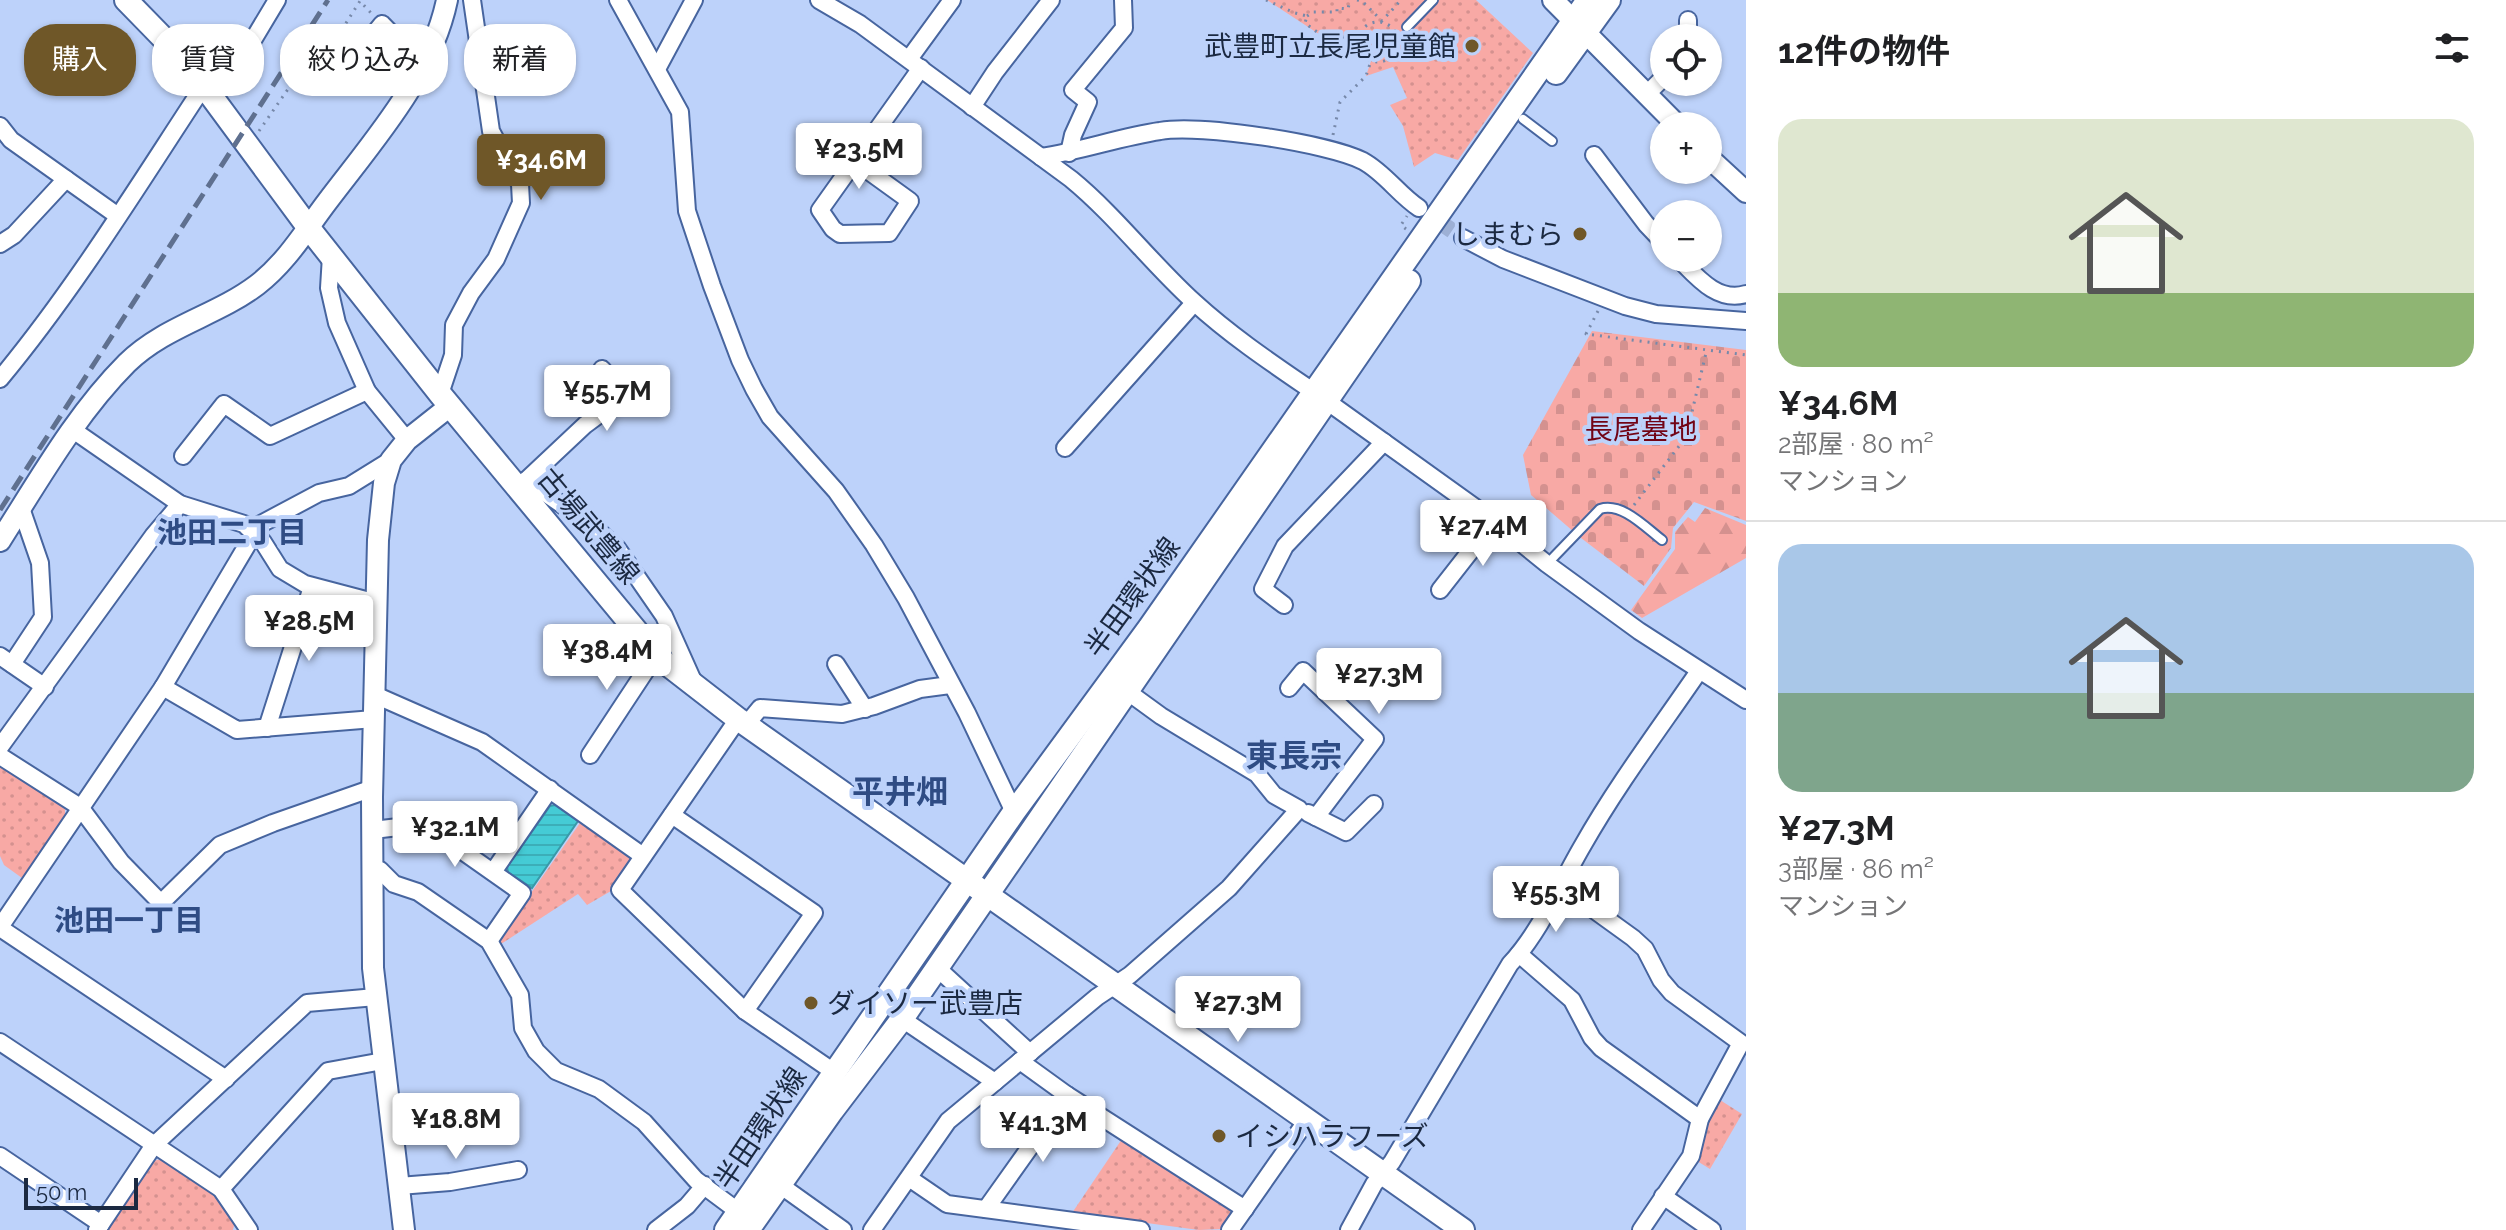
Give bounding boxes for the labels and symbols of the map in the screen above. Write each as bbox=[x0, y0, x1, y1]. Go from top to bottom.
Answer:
place label: 武豊町立長尾児童館 bbox=[1204, 30, 1456, 63]
marker: 武豊町立長尾児童館 bbox=[1463, 37, 1481, 55]
pin: ¥23.5M bbox=[794, 123, 924, 191]
pin: ¥34.6M bbox=[476, 134, 606, 202]
place label: しまむら bbox=[1452, 218, 1564, 251]
marker: しまむら bbox=[1571, 225, 1589, 243]
pin: ¥55.7M bbox=[542, 365, 672, 433]
park label: 長尾墓地 bbox=[1585, 413, 1697, 446]
street label: 古場武豊線 bbox=[531, 462, 646, 591]
pin: ¥27.4M bbox=[1418, 500, 1548, 568]
district label: 池田二丁目 bbox=[157, 515, 307, 550]
street label: 半田環状線 bbox=[1078, 531, 1187, 664]
pin: ¥28.5M bbox=[244, 595, 374, 663]
pin: ¥38.4M bbox=[542, 624, 672, 692]
pin: ¥27.3M bbox=[1314, 648, 1444, 716]
district label: 東長宗 bbox=[1246, 737, 1342, 774]
district label: 平井畑 bbox=[852, 773, 948, 810]
pin: ¥32.1M bbox=[390, 801, 520, 869]
pin: ¥55.3M bbox=[1491, 866, 1621, 934]
district label: 池田一丁目 bbox=[54, 903, 204, 938]
pin: ¥27.3M bbox=[1173, 976, 1303, 1044]
place label: ダイソー武豊店 bbox=[827, 987, 1023, 1020]
marker: ダイソー武豊店 bbox=[802, 994, 820, 1012]
street label: 半田環状線 bbox=[708, 1061, 813, 1196]
pin: ¥18.8M bbox=[391, 1093, 521, 1161]
pin: ¥41.3M bbox=[978, 1096, 1108, 1164]
place label: イシハラフーズ bbox=[1235, 1120, 1429, 1153]
marker: イシハラフーズ bbox=[1210, 1127, 1228, 1145]
scale bar bbox=[24, 1174, 138, 1210]

